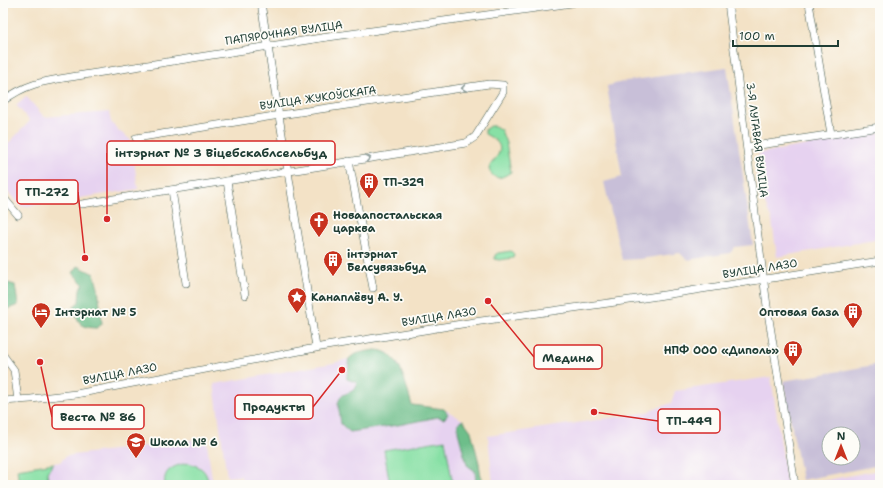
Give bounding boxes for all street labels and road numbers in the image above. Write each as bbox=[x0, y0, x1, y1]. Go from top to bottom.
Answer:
street label: ПАПЯРОЧНАЯ ВУЛІЦА bbox=[224, 17, 344, 49]
street label: ВУЛІЦА ЖУКОЎСКАГА bbox=[259, 81, 377, 114]
street label: 3-Я ЛУГАВАЯ ВУЛІЦА bbox=[742, 82, 772, 198]
street label: ВУЛІЦА ЛАЗО bbox=[722, 256, 798, 282]
street label: ВУЛІЦА ЛАЗО bbox=[401, 304, 477, 330]
street label: ВУЛІЦА ЛАЗО bbox=[82, 359, 158, 389]

